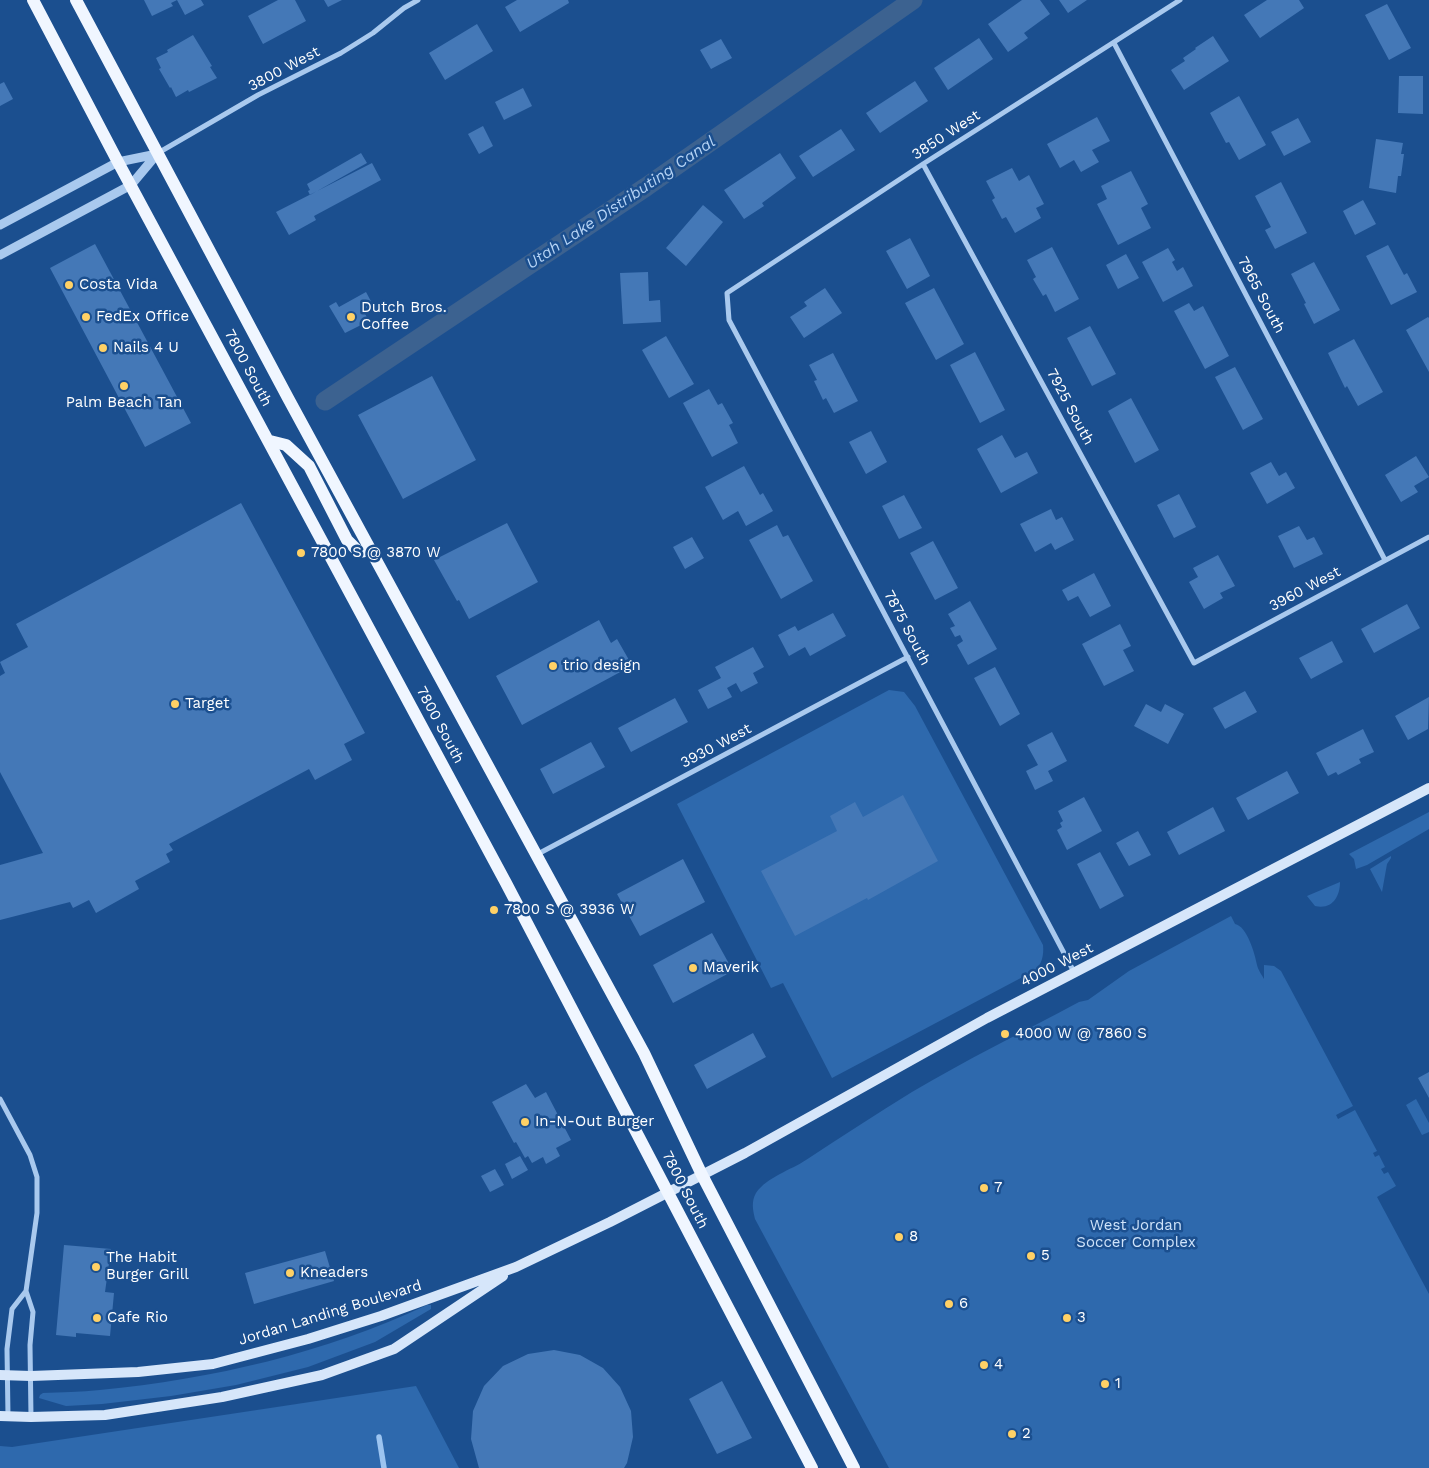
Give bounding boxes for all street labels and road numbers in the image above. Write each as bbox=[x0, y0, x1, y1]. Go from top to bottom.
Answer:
street label: 3800 West bbox=[245, 43, 323, 95]
street label: 3850 West bbox=[908, 106, 984, 164]
street label: 7965 South bbox=[1233, 254, 1289, 336]
street label: 7800 South bbox=[220, 326, 276, 410]
street label: 7925 South bbox=[1042, 366, 1098, 448]
street label: 3960 West bbox=[1266, 563, 1344, 615]
street label: 7875 South bbox=[880, 587, 934, 669]
street label: 7800 South bbox=[412, 683, 468, 767]
street label: 3930 West bbox=[677, 720, 755, 772]
street label: 4000 West bbox=[1018, 939, 1096, 991]
street label: 7800 South bbox=[658, 1148, 712, 1232]
street label: Jordan Landing Boulevard bbox=[236, 1277, 424, 1349]

